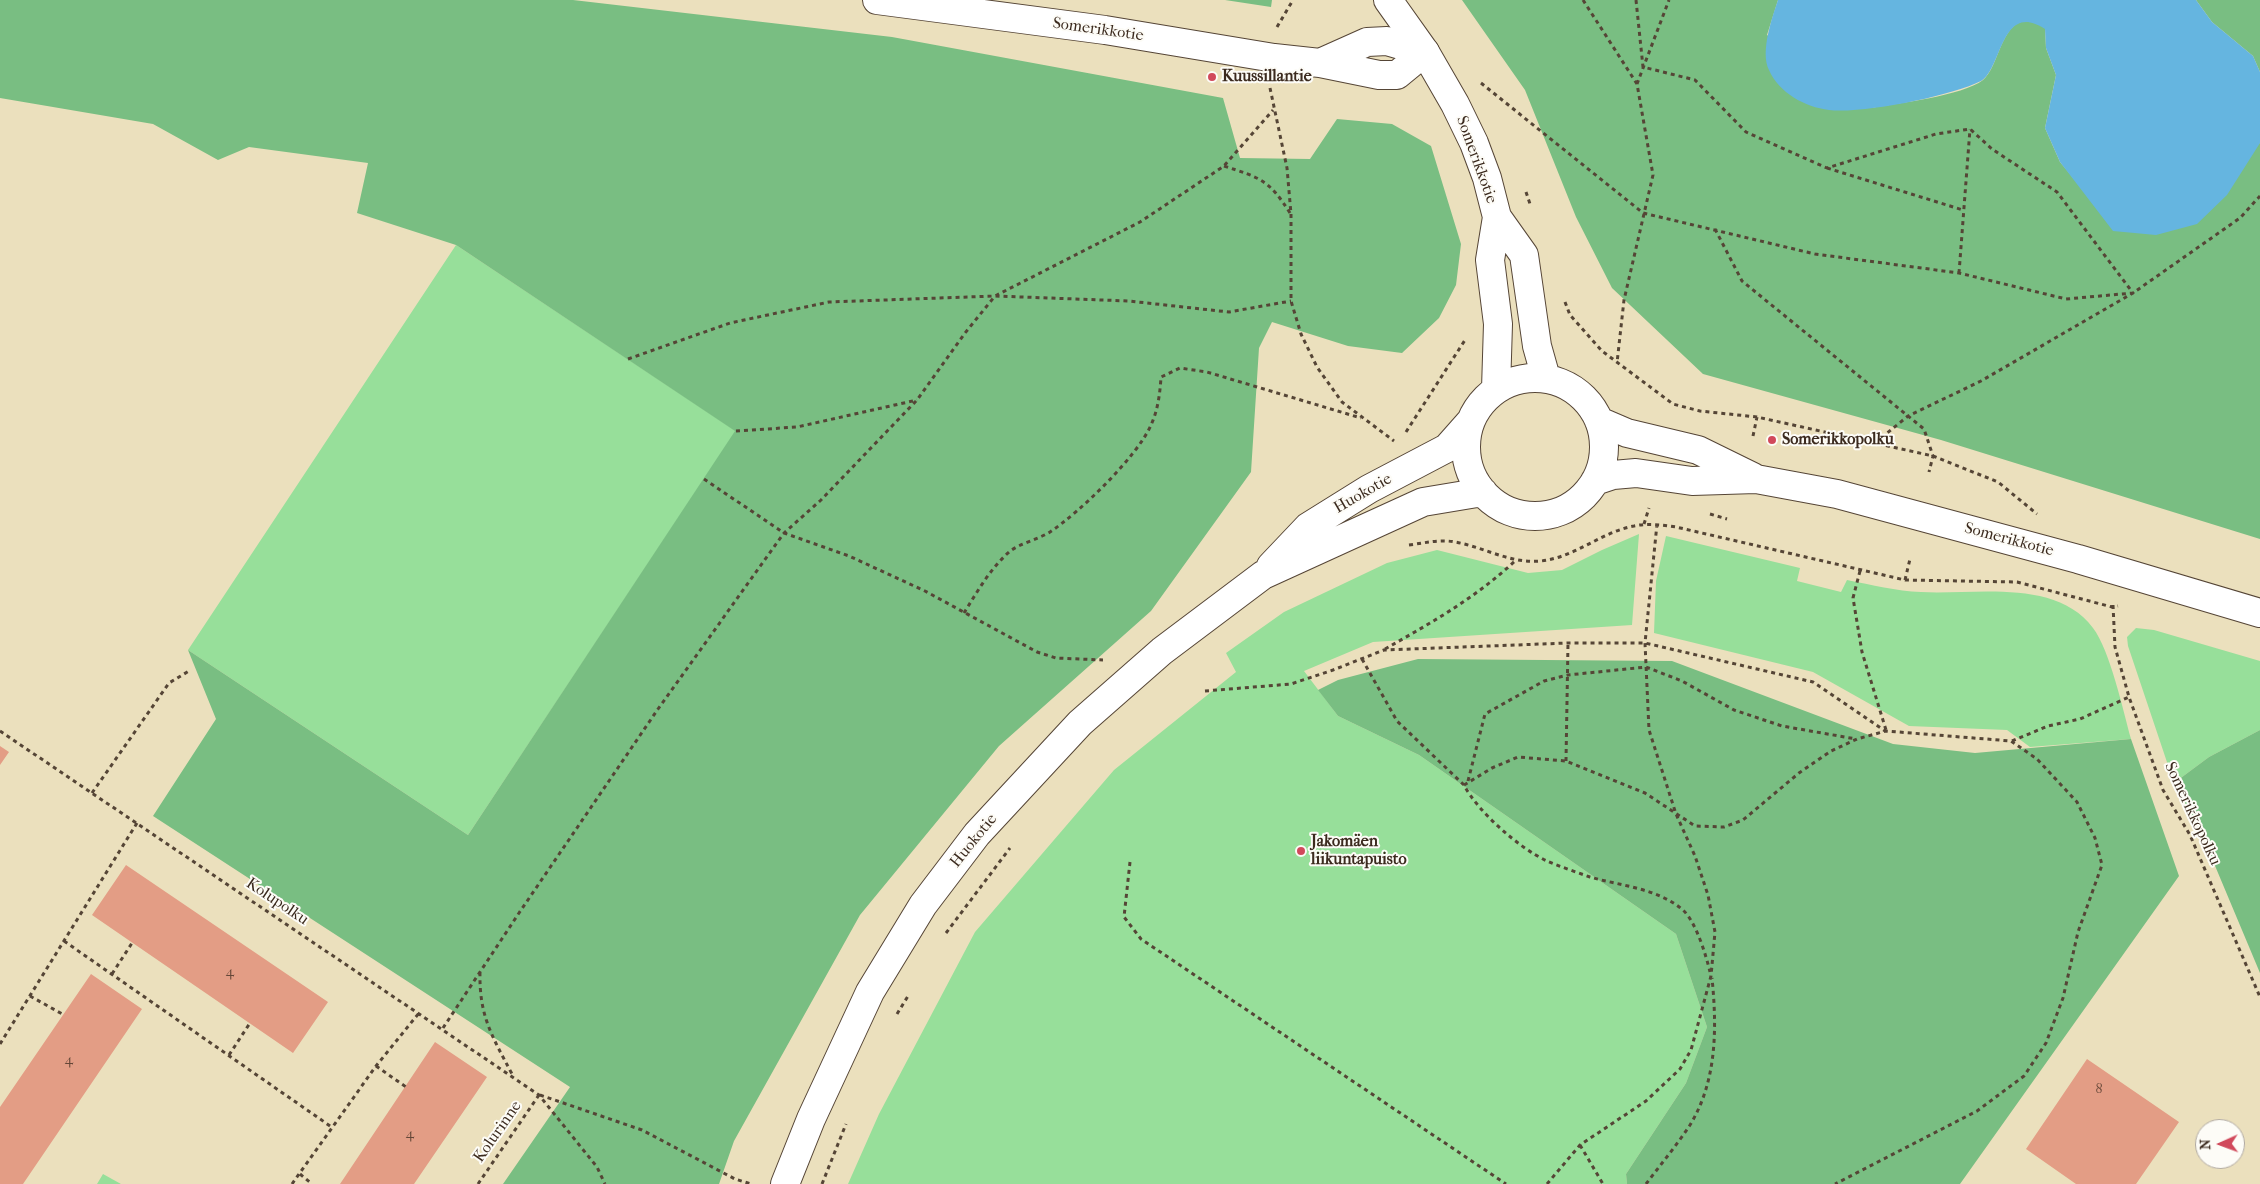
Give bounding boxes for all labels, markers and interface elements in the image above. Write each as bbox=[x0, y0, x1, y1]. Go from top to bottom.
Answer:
street label: Somerikkotie bbox=[1051, 14, 1145, 46]
place label: Kuussillantie bbox=[1222, 67, 1312, 87]
marker: Kuussillantie bbox=[1206, 71, 1218, 83]
street label: Somerikkotie bbox=[1451, 114, 1501, 206]
place label: Somerikkopolku bbox=[1782, 430, 1894, 450]
marker: Somerikkopolku bbox=[1766, 434, 1778, 446]
street label: Huokotie bbox=[1331, 470, 1395, 518]
street label: Somerikkotie bbox=[1962, 519, 2056, 561]
street label: Somerikkopolku bbox=[2160, 759, 2224, 869]
street label: Huokotie bbox=[946, 810, 1002, 872]
place label: Jakomäen liikuntapuisto bbox=[1311, 832, 1407, 870]
marker: Jakomäen liikuntapuisto bbox=[1295, 845, 1307, 857]
street label: Kolupolku bbox=[242, 874, 312, 930]
house number: 4 bbox=[226, 965, 234, 981]
house number: 4 bbox=[65, 1053, 73, 1069]
house number: 8 bbox=[2095, 1082, 2103, 1098]
street label: Kolurinne bbox=[470, 1098, 526, 1166]
north arrow bbox=[2195, 1119, 2245, 1169]
house number: 4 bbox=[406, 1127, 414, 1143]
text: N bbox=[2197, 1139, 2214, 1150]

